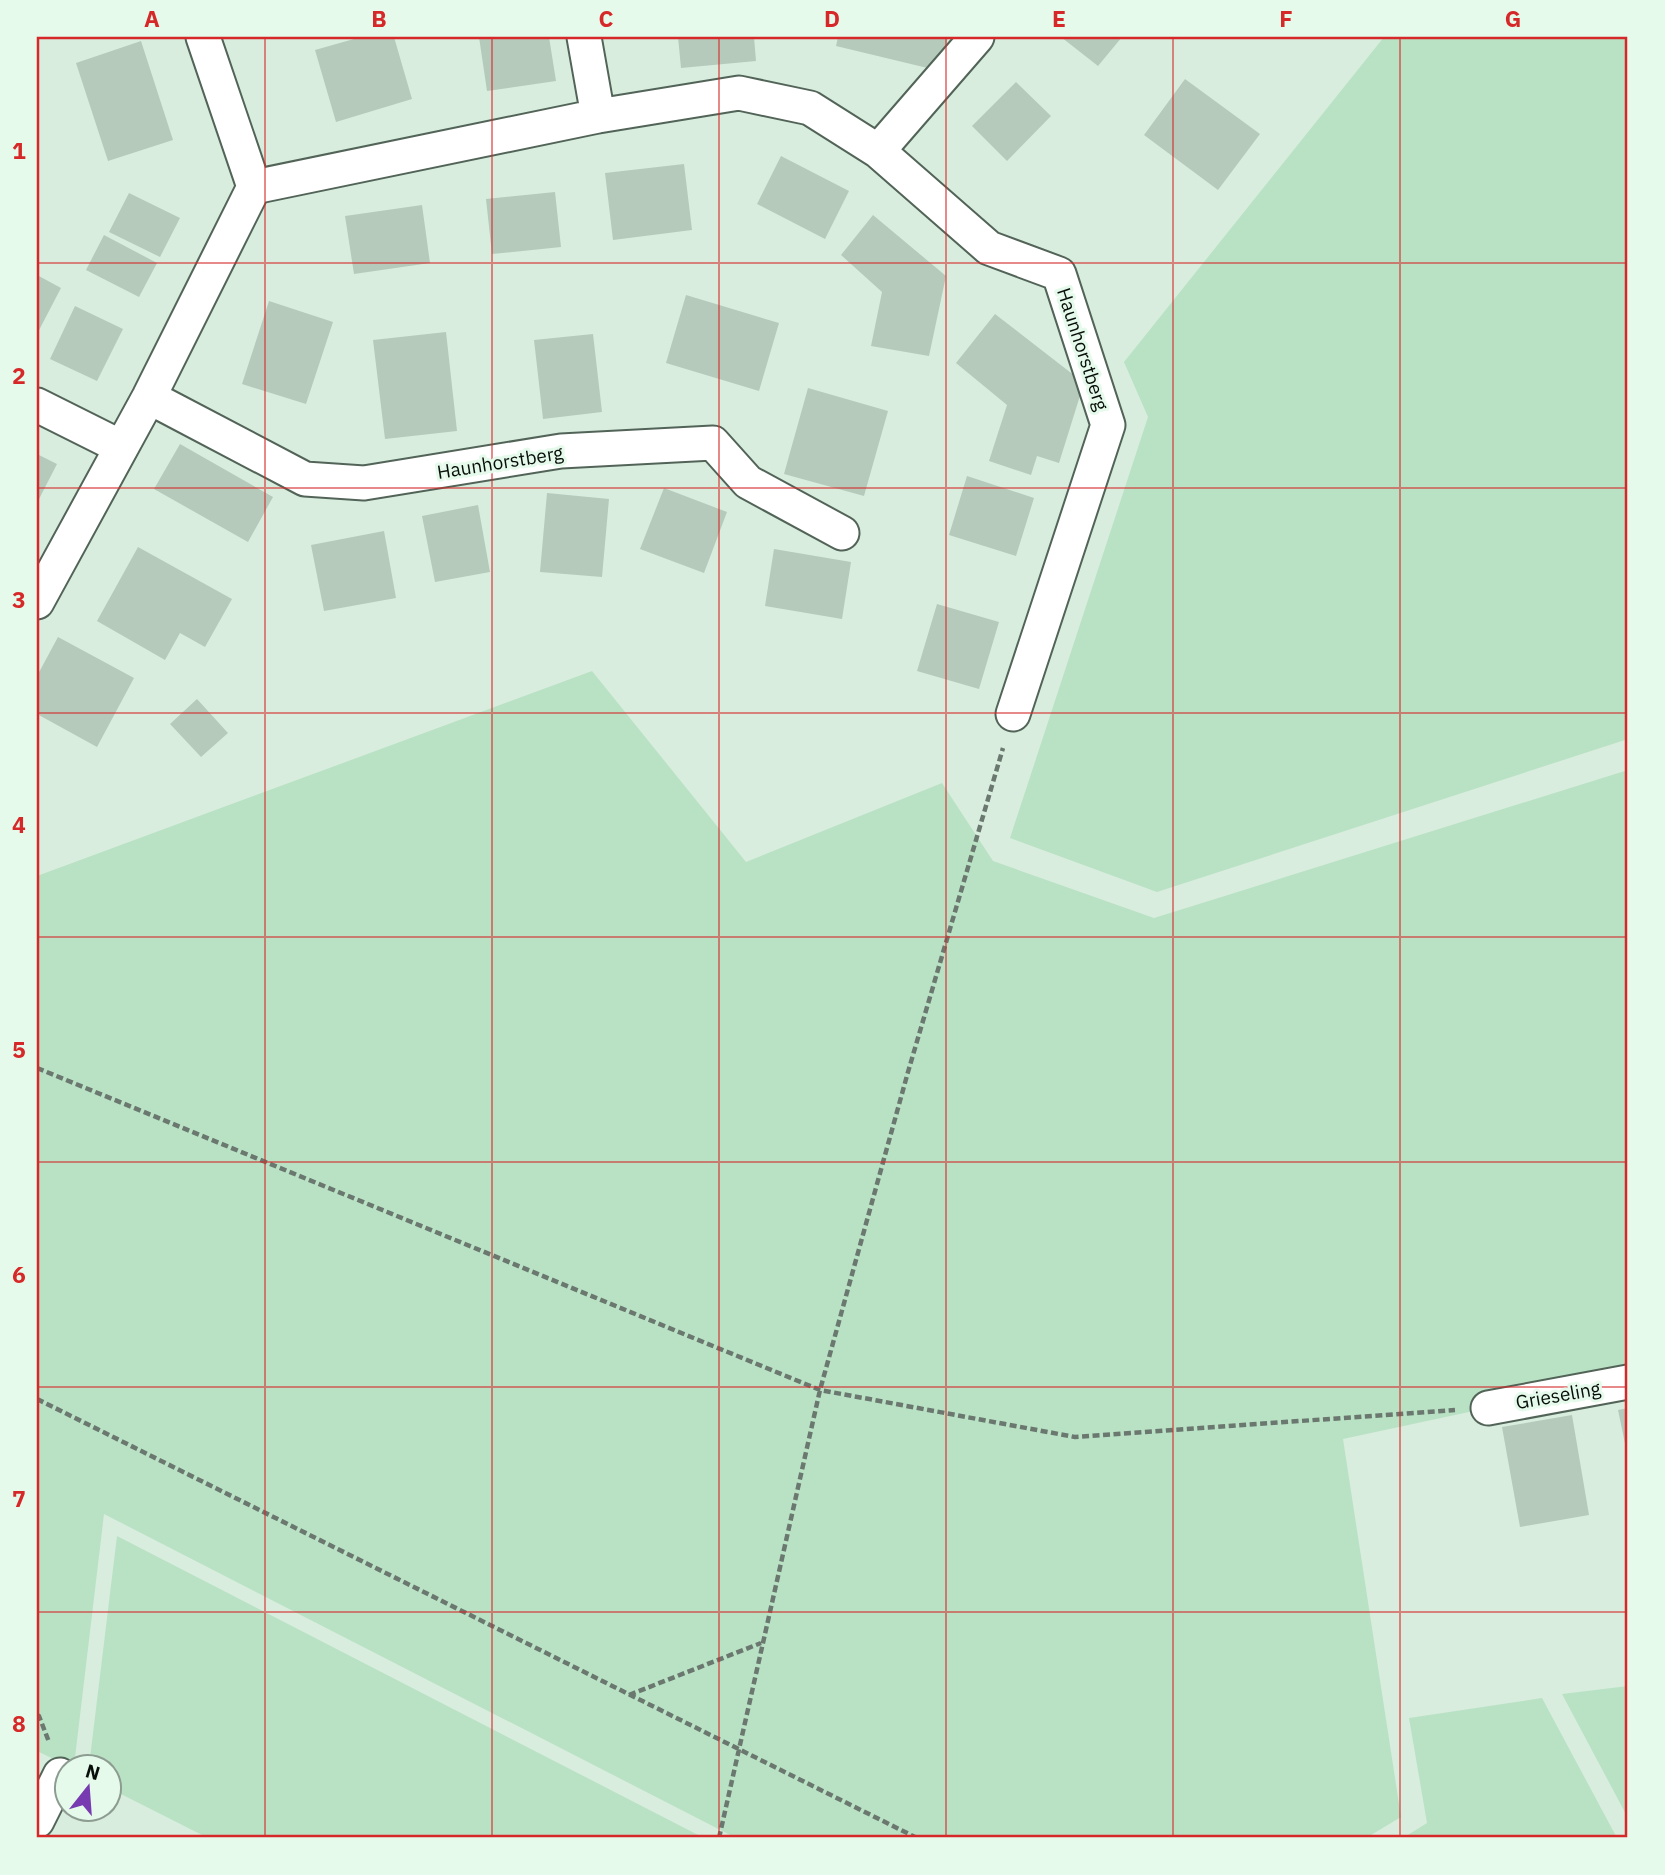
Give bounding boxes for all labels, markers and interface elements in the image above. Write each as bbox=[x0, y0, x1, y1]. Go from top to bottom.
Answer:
text: A bbox=[144, 3, 160, 33]
text: B bbox=[371, 3, 387, 33]
text: C bbox=[599, 3, 614, 33]
text: D bbox=[824, 3, 840, 33]
text: E bbox=[1052, 3, 1066, 33]
text: F bbox=[1279, 3, 1293, 33]
text: G bbox=[1505, 3, 1521, 33]
text: 1 bbox=[12, 135, 26, 165]
street label: Haunhorstberg bbox=[1052, 285, 1114, 413]
text: 2 bbox=[12, 360, 26, 390]
street label: Haunhorstberg bbox=[435, 440, 565, 484]
text: 3 bbox=[12, 584, 26, 614]
text: 4 bbox=[12, 809, 26, 839]
text: 5 bbox=[12, 1034, 26, 1064]
text: 6 bbox=[12, 1259, 26, 1289]
street label: Grieseling bbox=[1514, 1376, 1602, 1414]
text: 7 bbox=[12, 1483, 26, 1513]
text: 8 bbox=[12, 1708, 26, 1738]
north arrow bbox=[52, 1752, 122, 1822]
text: N bbox=[83, 1758, 103, 1785]

